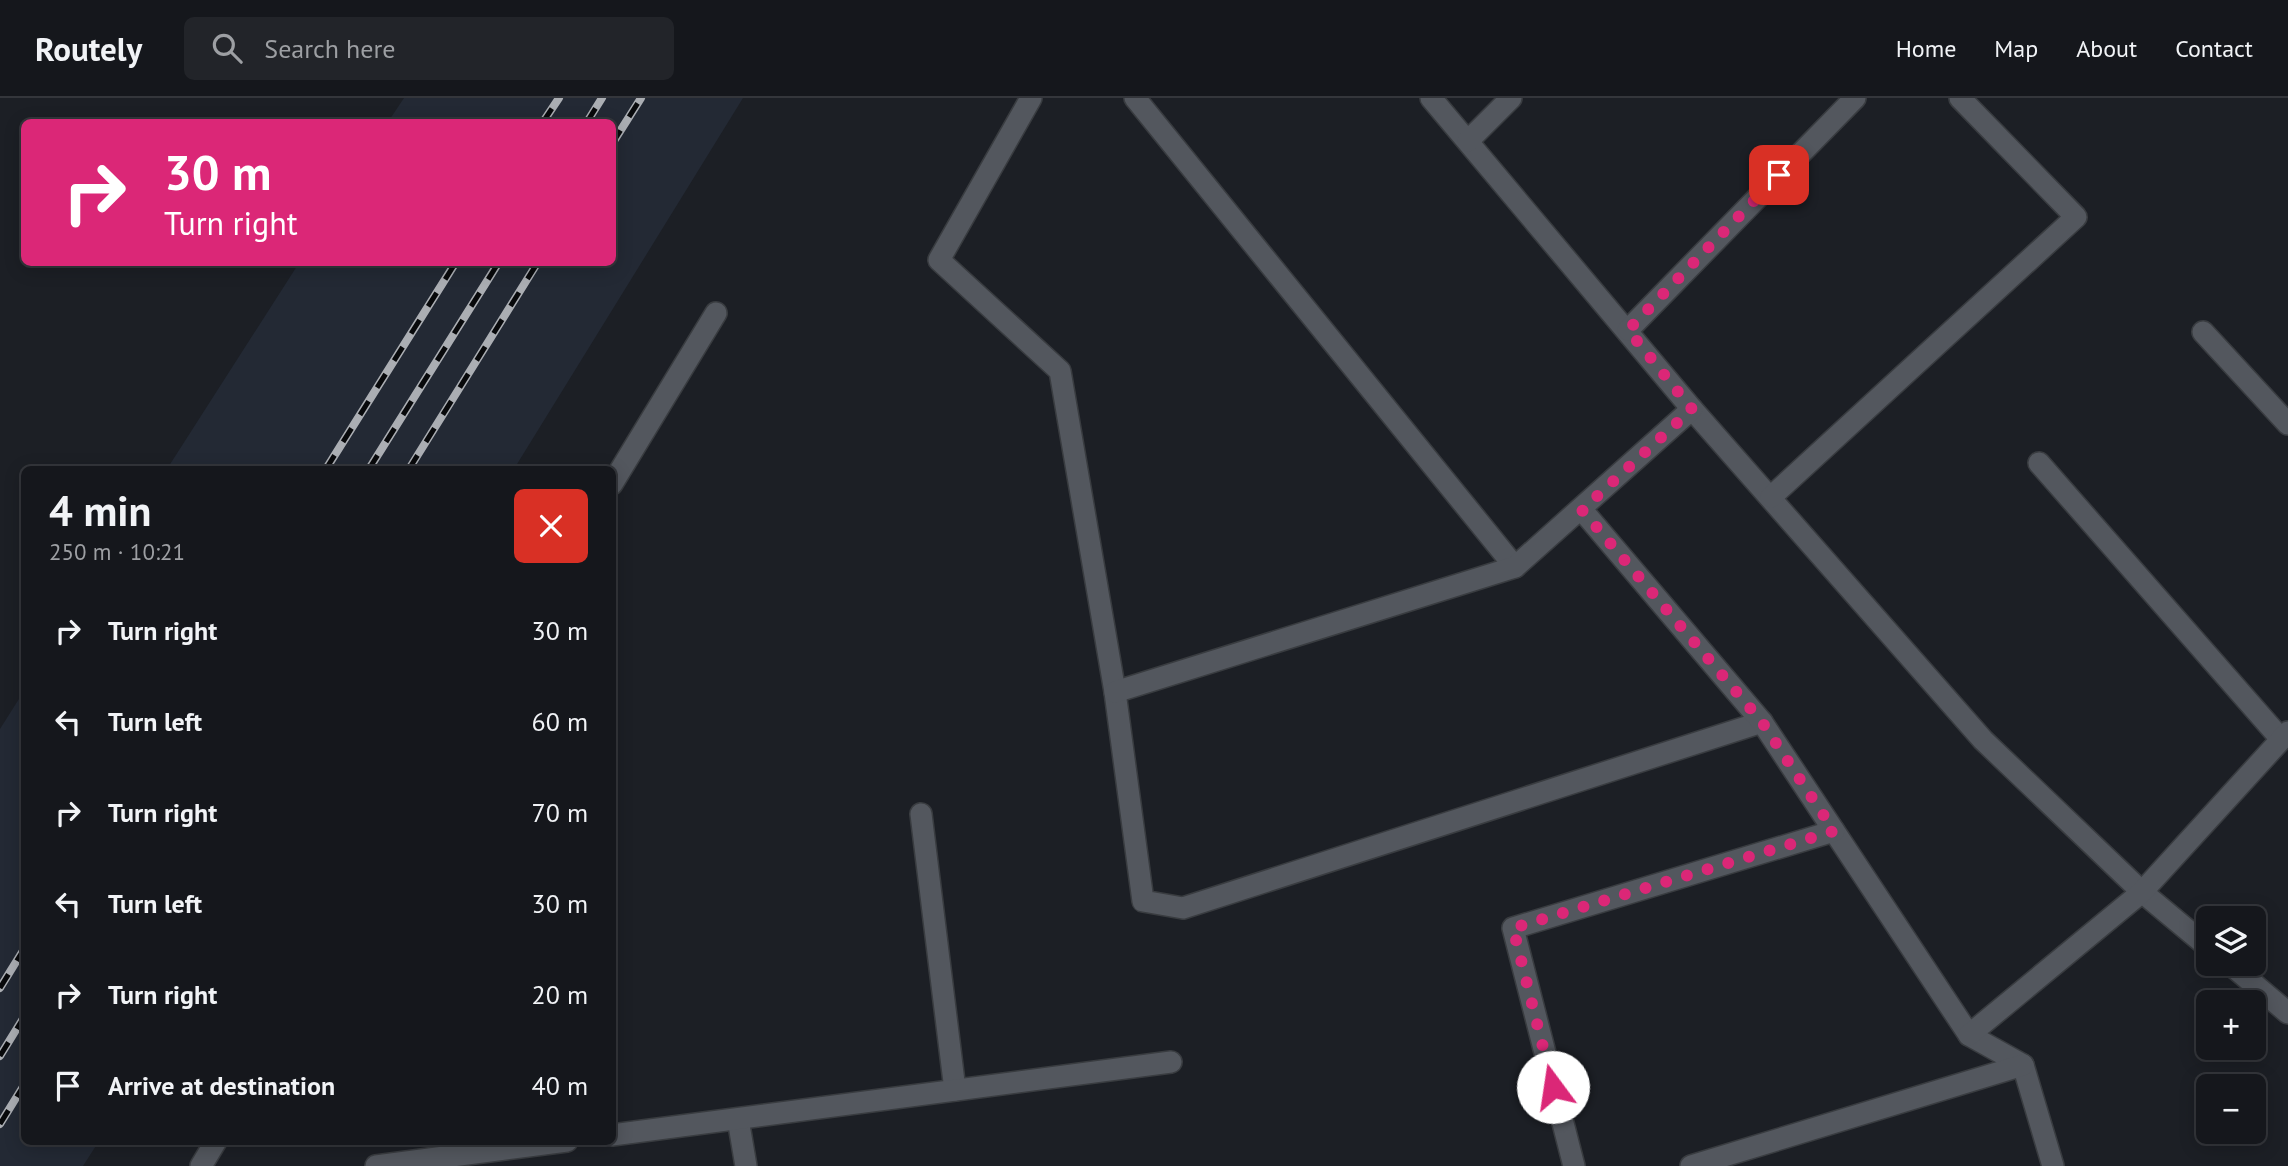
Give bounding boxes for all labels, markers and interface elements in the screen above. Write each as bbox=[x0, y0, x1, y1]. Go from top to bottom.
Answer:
search box bbox=[184, 17, 674, 80]
text: Routely bbox=[35, 27, 142, 70]
icon: search bbox=[208, 29, 246, 67]
text: Search here bbox=[264, 32, 395, 65]
text: Home bbox=[1896, 33, 1956, 64]
text: Map bbox=[1994, 33, 2038, 64]
text: About bbox=[2076, 33, 2137, 64]
text: Contact bbox=[2175, 33, 2253, 64]
text: 30 m bbox=[164, 140, 271, 204]
pin bbox=[1749, 145, 1809, 205]
icon: right bbox=[49, 147, 140, 238]
icon: arrive bbox=[1760, 156, 1798, 194]
text: Turn right bbox=[164, 202, 298, 244]
text: 4 min bbox=[49, 483, 151, 538]
button: close bbox=[514, 489, 588, 563]
text: 250 m · 10:21 bbox=[49, 537, 185, 566]
icon: right bbox=[49, 612, 87, 650]
text: Turn right bbox=[108, 614, 217, 647]
text: 30 m bbox=[532, 614, 588, 647]
icon: left bbox=[49, 703, 87, 741]
text: Turn left bbox=[108, 705, 202, 738]
text: 60 m bbox=[532, 705, 588, 738]
icon: right bbox=[49, 794, 87, 832]
text: Turn right bbox=[108, 796, 217, 829]
text: 70 m bbox=[532, 796, 588, 829]
icon: left bbox=[49, 885, 87, 923]
text: Turn left bbox=[108, 887, 202, 920]
text: 30 m bbox=[532, 887, 588, 920]
map controls bbox=[2196, 906, 2266, 1144]
button: layers bbox=[2196, 906, 2266, 976]
icon: right bbox=[49, 976, 87, 1014]
text: Turn right bbox=[108, 978, 217, 1011]
text: 20 m bbox=[532, 978, 588, 1011]
button: + bbox=[2196, 990, 2266, 1060]
position arrow bbox=[1516, 1050, 1590, 1124]
icon: arrive bbox=[49, 1067, 87, 1105]
text: Arrive at destination bbox=[108, 1069, 335, 1102]
text: 40 m bbox=[532, 1069, 588, 1102]
button: − bbox=[2196, 1074, 2266, 1144]

